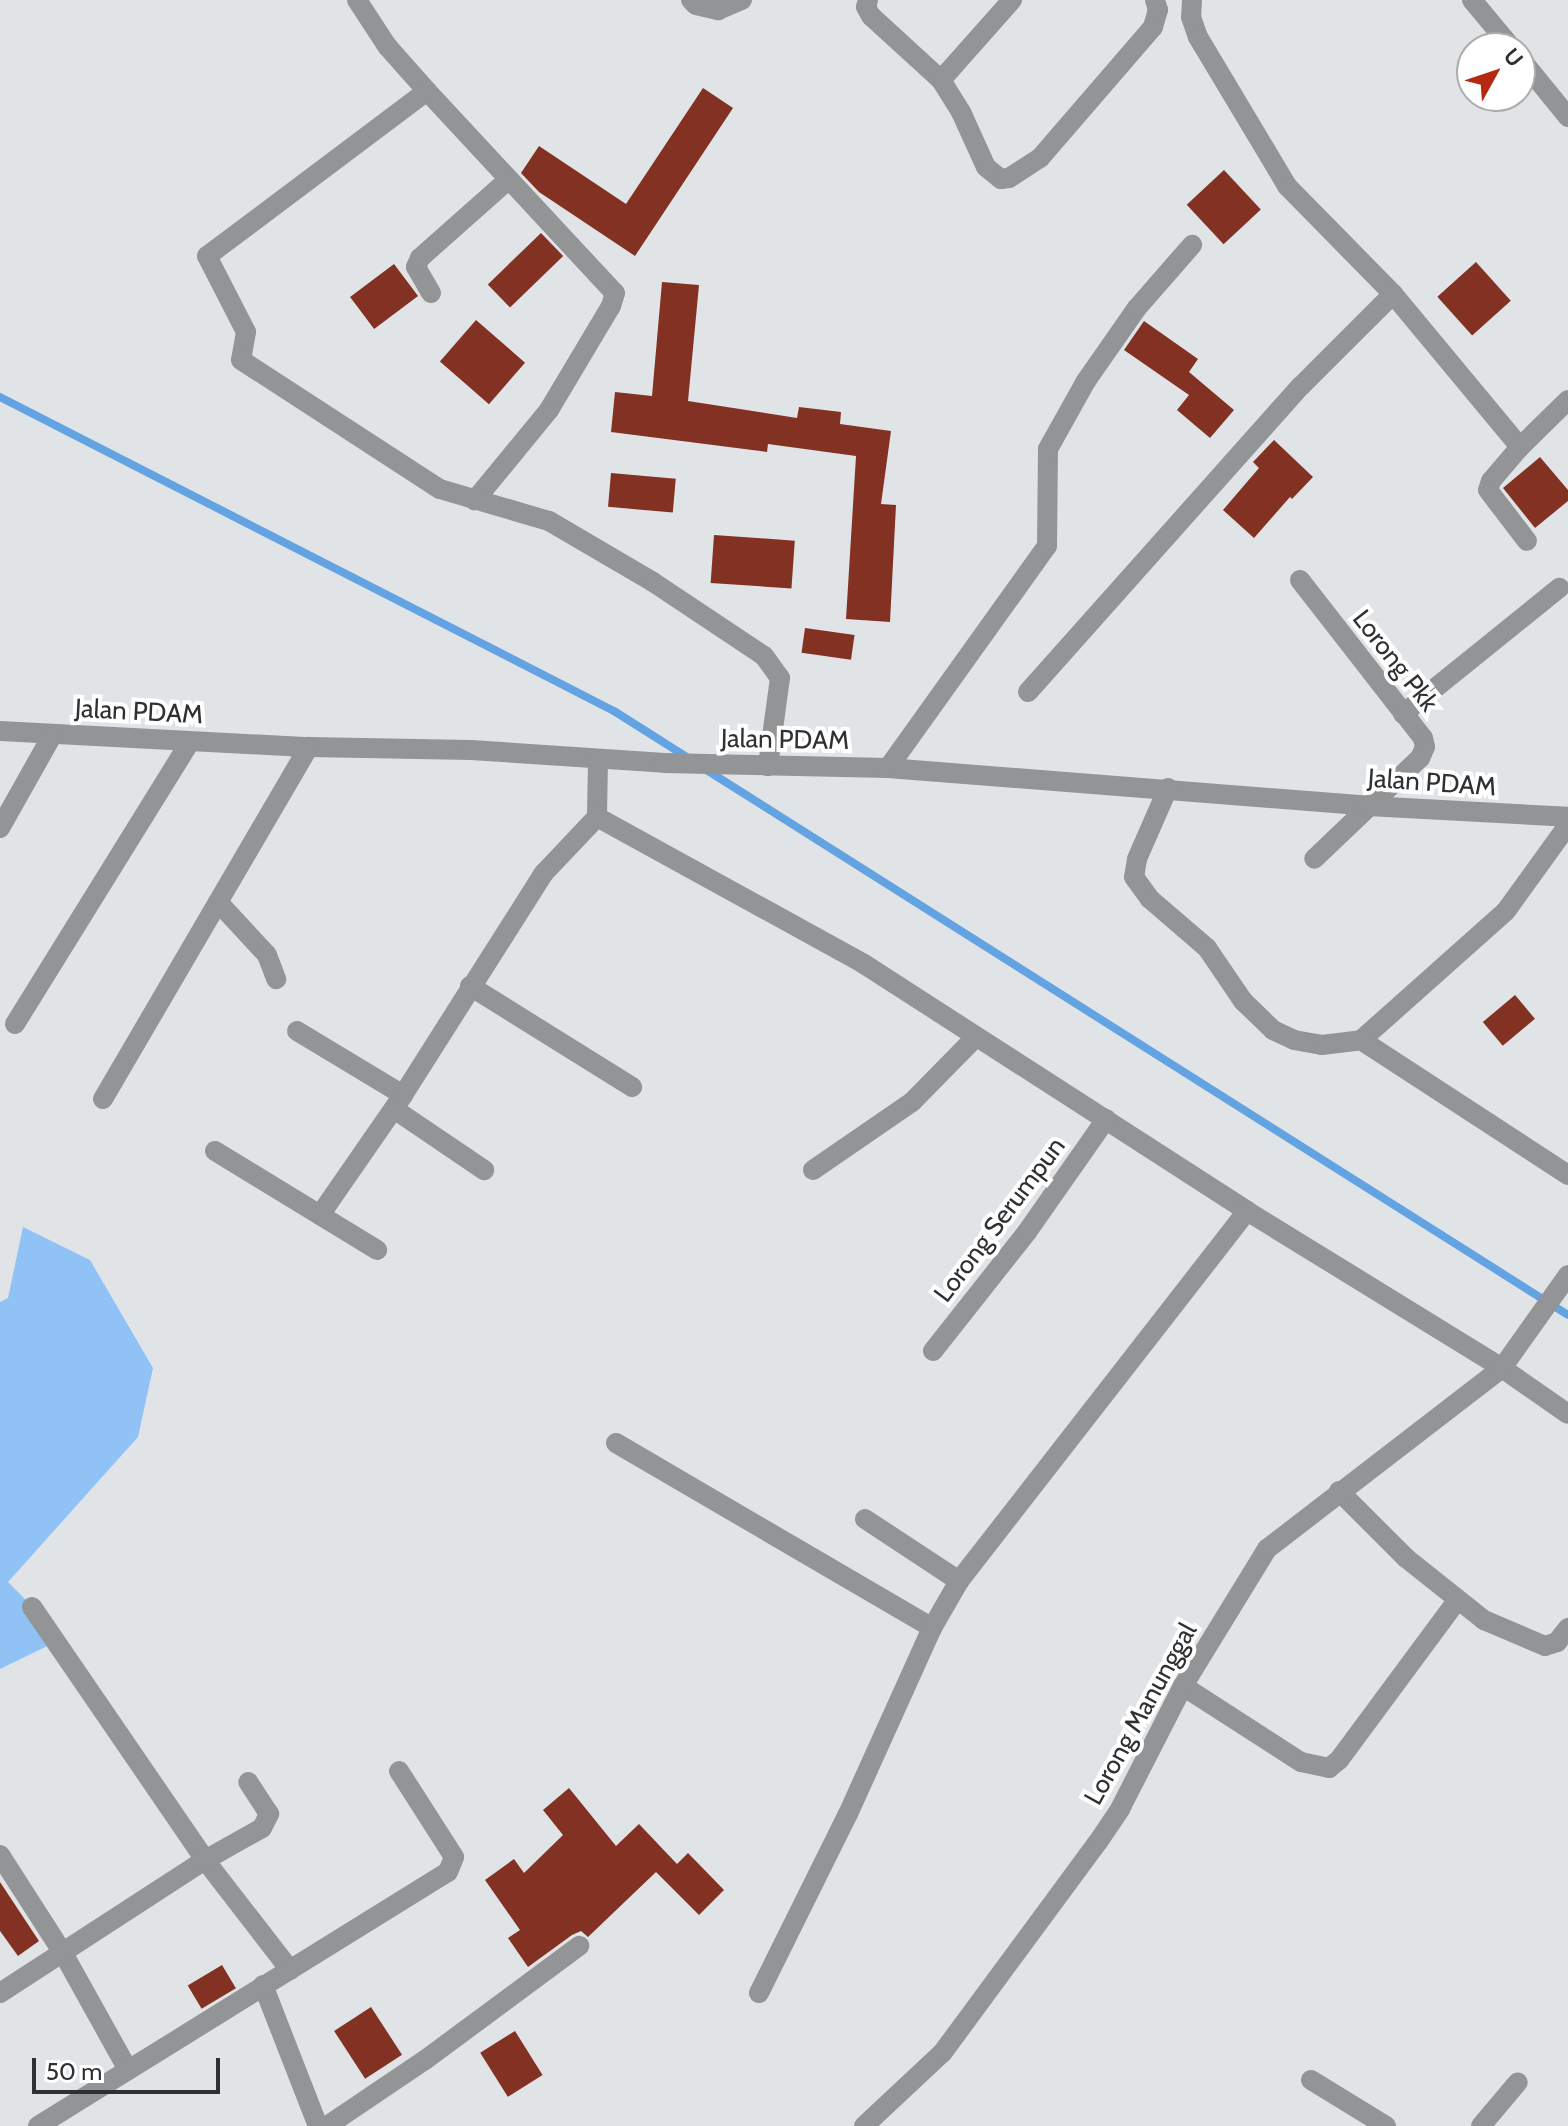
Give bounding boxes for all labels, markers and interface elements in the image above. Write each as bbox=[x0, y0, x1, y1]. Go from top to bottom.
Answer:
north arrow bbox=[1456, 32, 1536, 112]
text: U bbox=[1498, 43, 1529, 72]
street label: Lorong Pkk bbox=[1346, 604, 1444, 718]
street label: Jalan PDAM bbox=[74, 693, 204, 731]
street label: Jalan PDAM bbox=[721, 723, 849, 757]
street label: Jalan PDAM bbox=[1367, 763, 1497, 803]
street label: Lorong Serumpun bbox=[928, 1131, 1072, 1309]
street label: Lorong Manunggal bbox=[1078, 1618, 1204, 1810]
scale bar bbox=[36, 2042, 224, 2092]
text: 50 m bbox=[46, 2057, 102, 2086]

